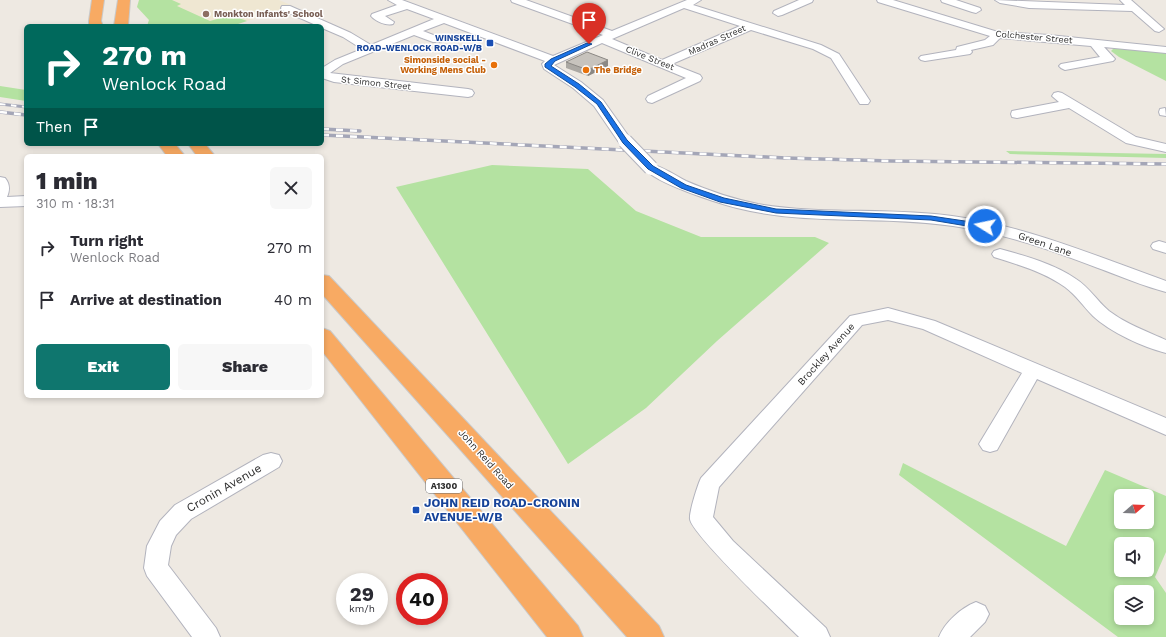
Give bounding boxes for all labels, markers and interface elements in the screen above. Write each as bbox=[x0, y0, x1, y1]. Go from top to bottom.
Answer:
pin bbox=[572, 3, 606, 44]
marker: Monkton Infants' School bbox=[201, 9, 211, 19]
place label: Monkton Infants' School bbox=[214, 9, 323, 19]
icon: arrive bbox=[578, 9, 600, 31]
street label: Madras Street bbox=[687, 23, 748, 57]
street label: Colchester Street bbox=[995, 29, 1073, 45]
place label: WINSKELL ROAD-WENLOCK ROAD-W/B bbox=[356, 33, 483, 53]
marker: WINSKELL ROAD-WENLOCK ROAD-W/B bbox=[485, 38, 495, 48]
text: 270 m bbox=[102, 39, 187, 72]
icon: right bbox=[36, 40, 88, 92]
street label: Clive Street bbox=[624, 44, 676, 72]
place label: Simonside social - Working Mens Club bbox=[400, 55, 486, 75]
marker: Simonside social - Working Mens Club bbox=[489, 60, 499, 70]
marker: The Bridge bbox=[581, 65, 591, 75]
place label: The Bridge bbox=[594, 65, 642, 75]
text: Wenlock Road bbox=[102, 73, 227, 94]
street label: St Simon Street bbox=[340, 74, 412, 92]
icon: arrive bbox=[80, 116, 102, 138]
text: Then bbox=[36, 118, 72, 136]
text: 1 min bbox=[36, 167, 98, 195]
button: close bbox=[270, 167, 312, 209]
text: 310 m · 18:31 bbox=[36, 196, 115, 211]
position arrow bbox=[964, 205, 1006, 247]
street label: Green Lane bbox=[1017, 230, 1073, 258]
text: Turn right bbox=[70, 232, 143, 250]
icon: right bbox=[36, 237, 58, 259]
text: 270 m bbox=[267, 239, 312, 257]
text: Wenlock Road bbox=[70, 250, 160, 265]
icon: arrive bbox=[36, 289, 58, 311]
text: Arrive at destination bbox=[70, 291, 222, 309]
text: 40 m bbox=[274, 291, 312, 309]
street label: Brockley Avenue bbox=[795, 321, 857, 387]
button: Exit bbox=[36, 344, 170, 390]
button: Share bbox=[178, 344, 312, 390]
street label: John Reid Road bbox=[456, 427, 516, 491]
street label: Cronin Avenue bbox=[184, 461, 264, 515]
road number: A1300 bbox=[426, 479, 462, 493]
north arrow bbox=[1114, 489, 1154, 529]
map controls bbox=[1114, 489, 1154, 625]
place label: JOHN REID ROAD-CRONIN AVENUE-W/B bbox=[424, 496, 580, 524]
marker: JOHN REID ROAD-CRONIN AVENUE-W/B bbox=[411, 505, 421, 515]
button: sound bbox=[1114, 537, 1154, 577]
speed limit sign: 40 bbox=[396, 573, 448, 625]
text: 29 bbox=[350, 582, 374, 606]
button: layers bbox=[1114, 585, 1154, 625]
text: km/h bbox=[349, 603, 375, 614]

